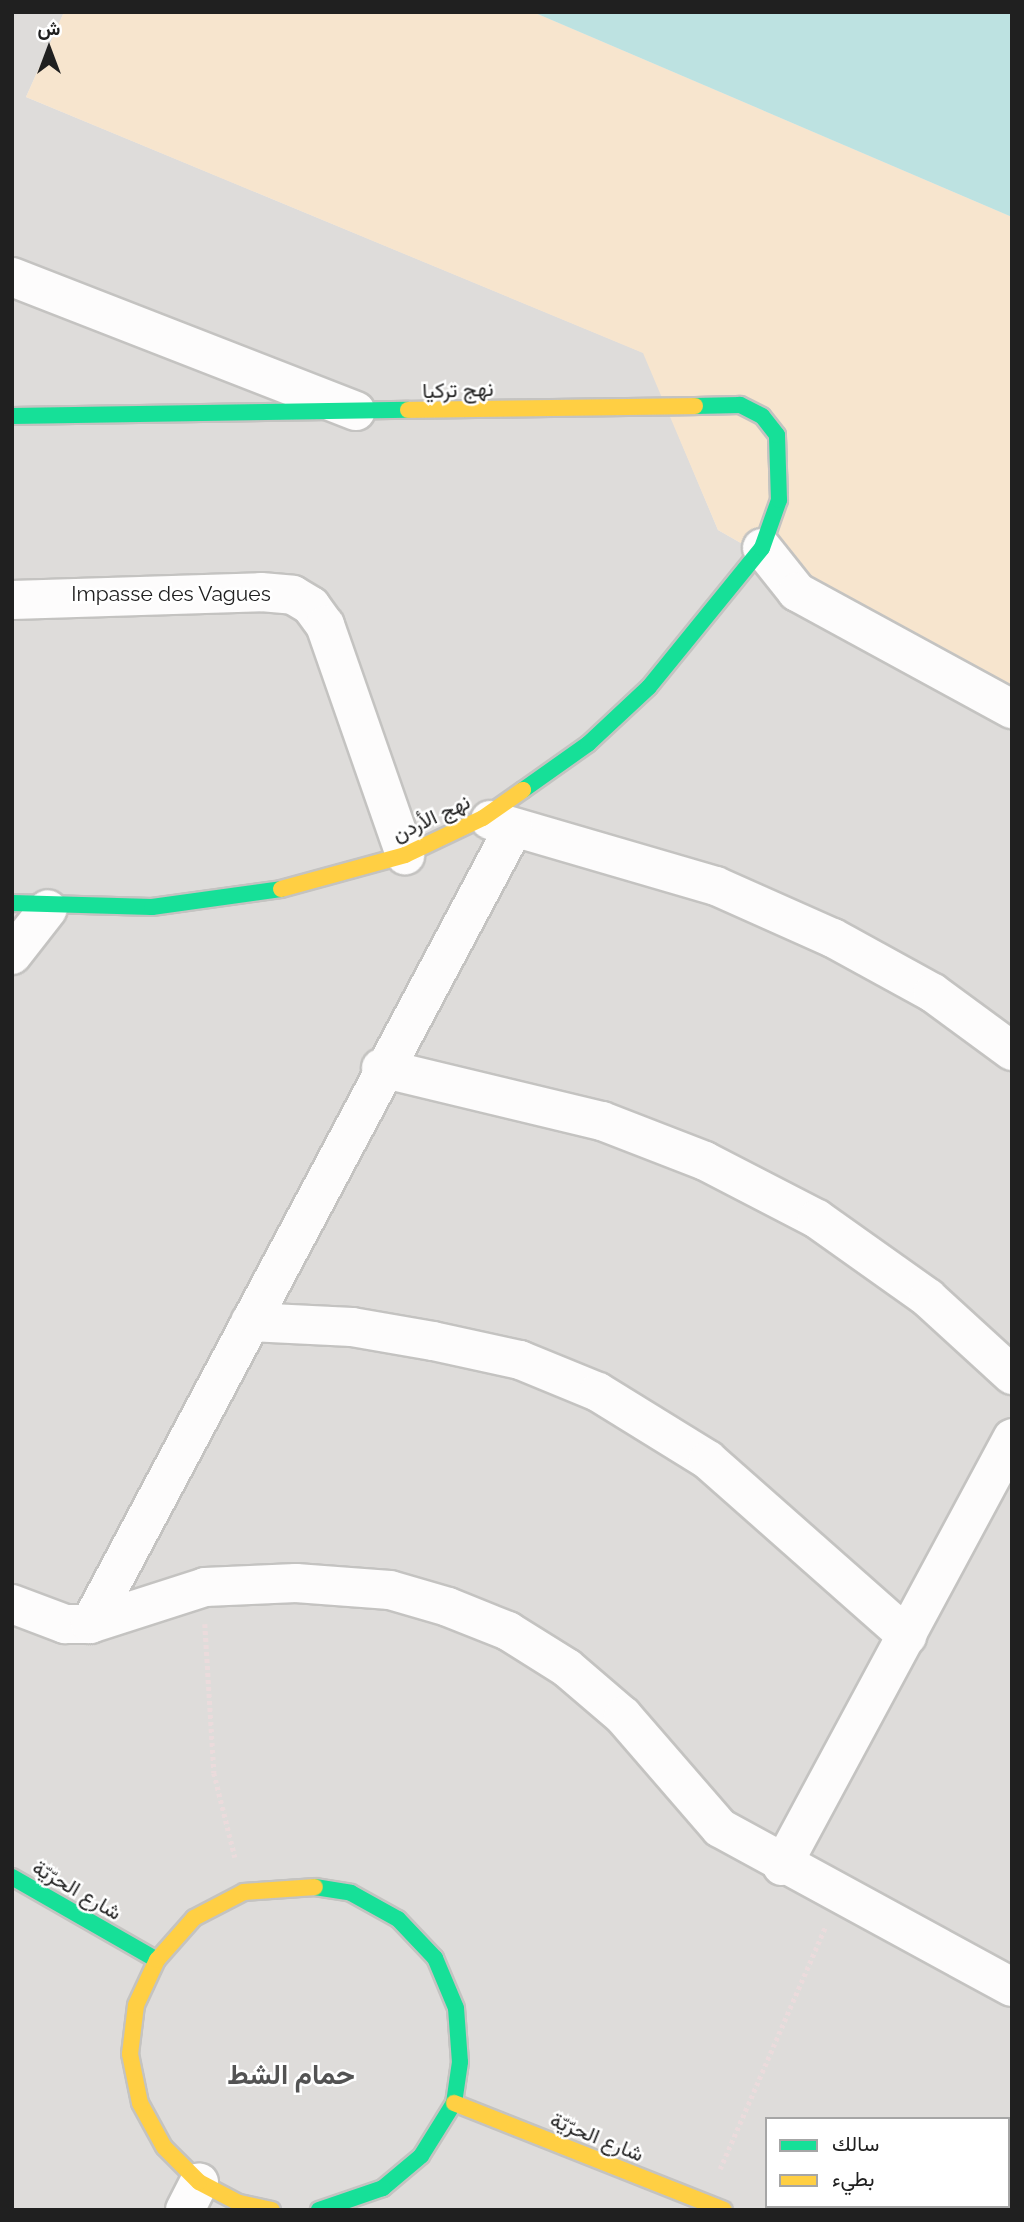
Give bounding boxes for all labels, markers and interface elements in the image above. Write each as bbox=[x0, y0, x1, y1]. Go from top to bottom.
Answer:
north arrow bbox=[14, 14, 84, 84]
text: ش bbox=[38, 17, 60, 39]
street label: نهج تركيا bbox=[422, 376, 494, 404]
street label: Impasse des Vagues bbox=[71, 581, 271, 607]
street label: نهج الأردن bbox=[388, 789, 474, 847]
street label: شارع الحرّيّة bbox=[28, 1854, 126, 1926]
district label: حمام الشط bbox=[227, 2058, 355, 2092]
street label: شارع الحرّيّة bbox=[547, 2107, 647, 2167]
legend bbox=[765, 2117, 1010, 2208]
text: سالك bbox=[832, 2131, 879, 2156]
text: بطيء bbox=[832, 2166, 875, 2191]

